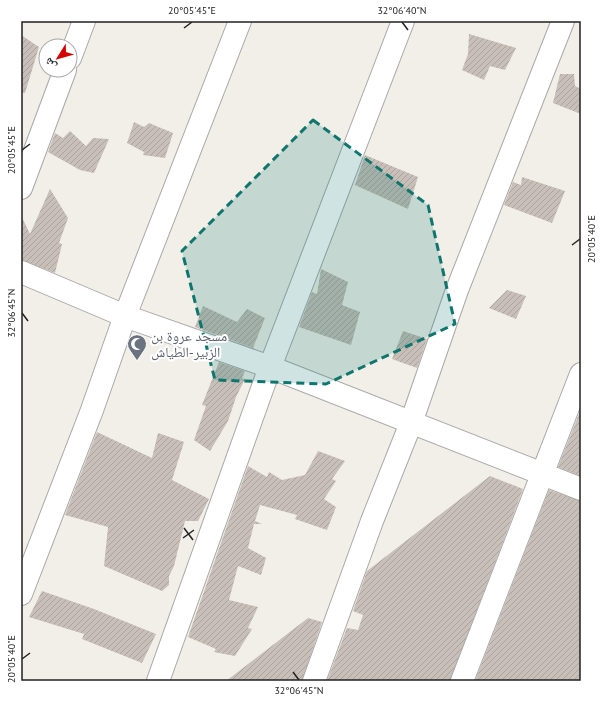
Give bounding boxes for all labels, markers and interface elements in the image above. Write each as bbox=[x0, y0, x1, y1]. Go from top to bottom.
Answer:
text: 20°05'45"E bbox=[168, 4, 216, 17]
text: 32°06'40"N bbox=[377, 4, 427, 17]
north arrow bbox=[38, 38, 78, 78]
text: ش bbox=[41, 54, 60, 73]
text: 20°05'45"E bbox=[5, 126, 18, 174]
text: 20°05'40"E bbox=[585, 215, 598, 263]
text: 32°06'45"N bbox=[5, 288, 18, 338]
place label: مسجد عروة بن الزبير-الطياش bbox=[151, 327, 227, 361]
mosque icon: مسجد عروة بن الزبير-الطياش bbox=[126, 333, 148, 361]
text: 20°05'40"E bbox=[5, 635, 18, 683]
text: 32°06'45"N bbox=[274, 684, 324, 697]

